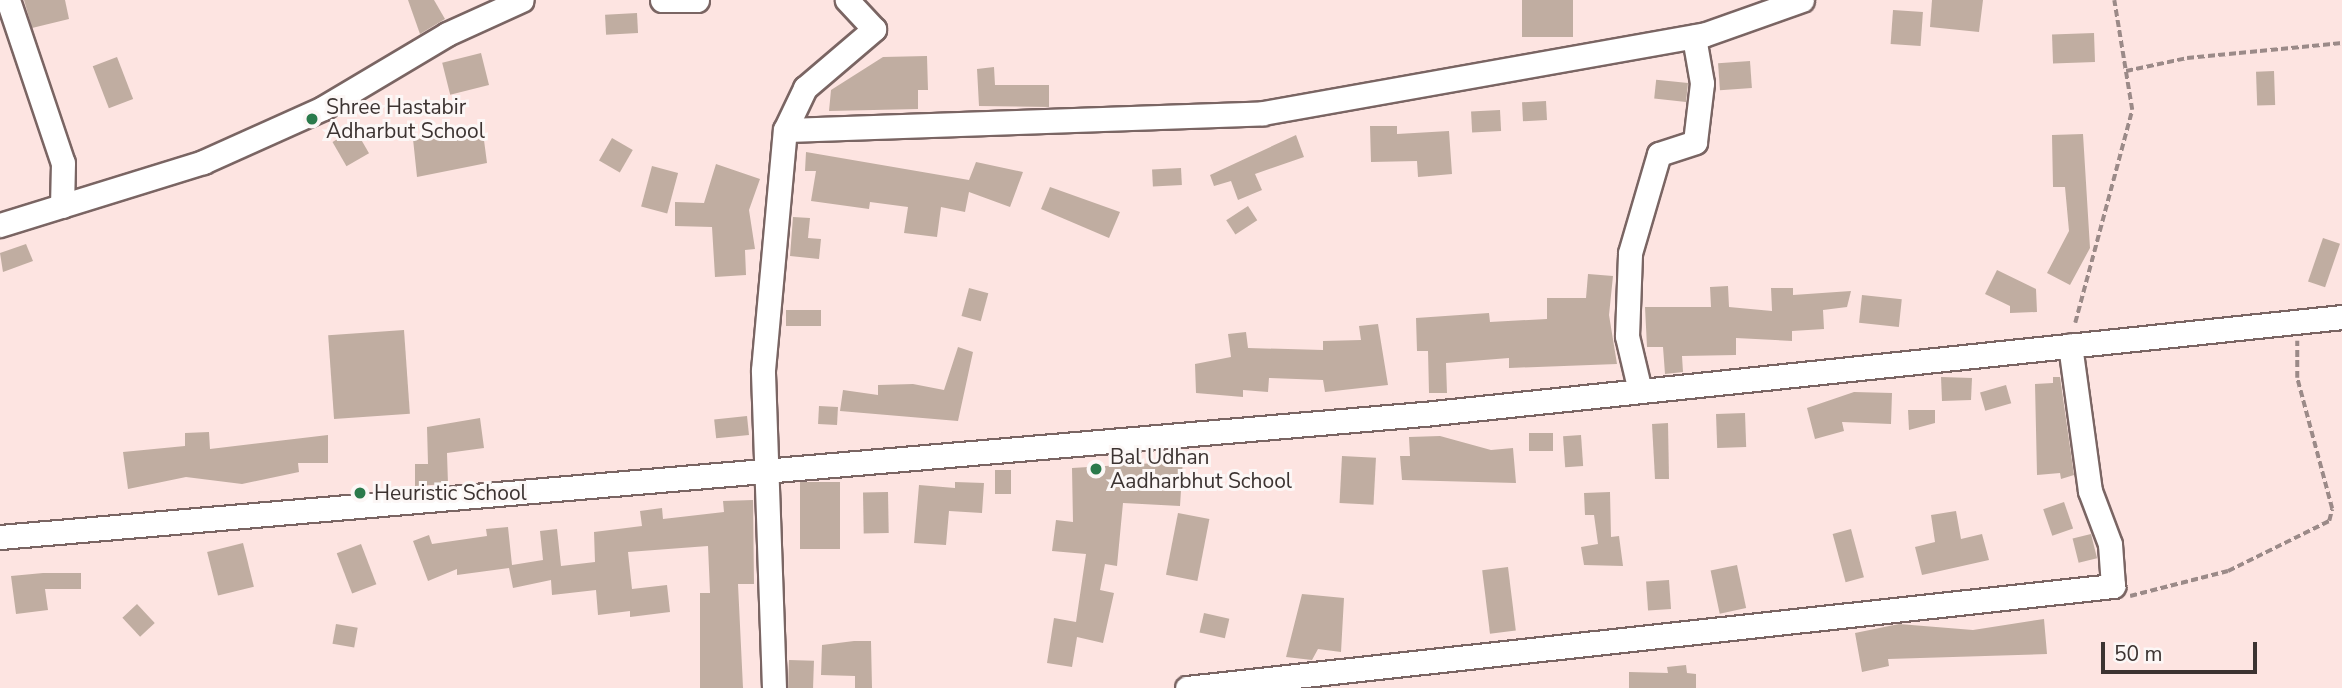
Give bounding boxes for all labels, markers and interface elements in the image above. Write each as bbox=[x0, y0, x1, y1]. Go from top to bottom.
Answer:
place label: Shree Hastabir Adharbut School bbox=[326, 94, 485, 144]
marker: Shree Hastabir Adharbut School bbox=[304, 111, 320, 127]
place label: Bal Udhan Aadharbhut School bbox=[1110, 444, 1292, 494]
marker: Bal Udhan Aadharbhut School bbox=[1088, 461, 1104, 477]
place label: Heuristic School bbox=[374, 480, 527, 506]
marker: Heuristic School bbox=[352, 485, 368, 501]
scale bar bbox=[2104, 628, 2260, 672]
text: 50 m bbox=[2114, 640, 2163, 668]

